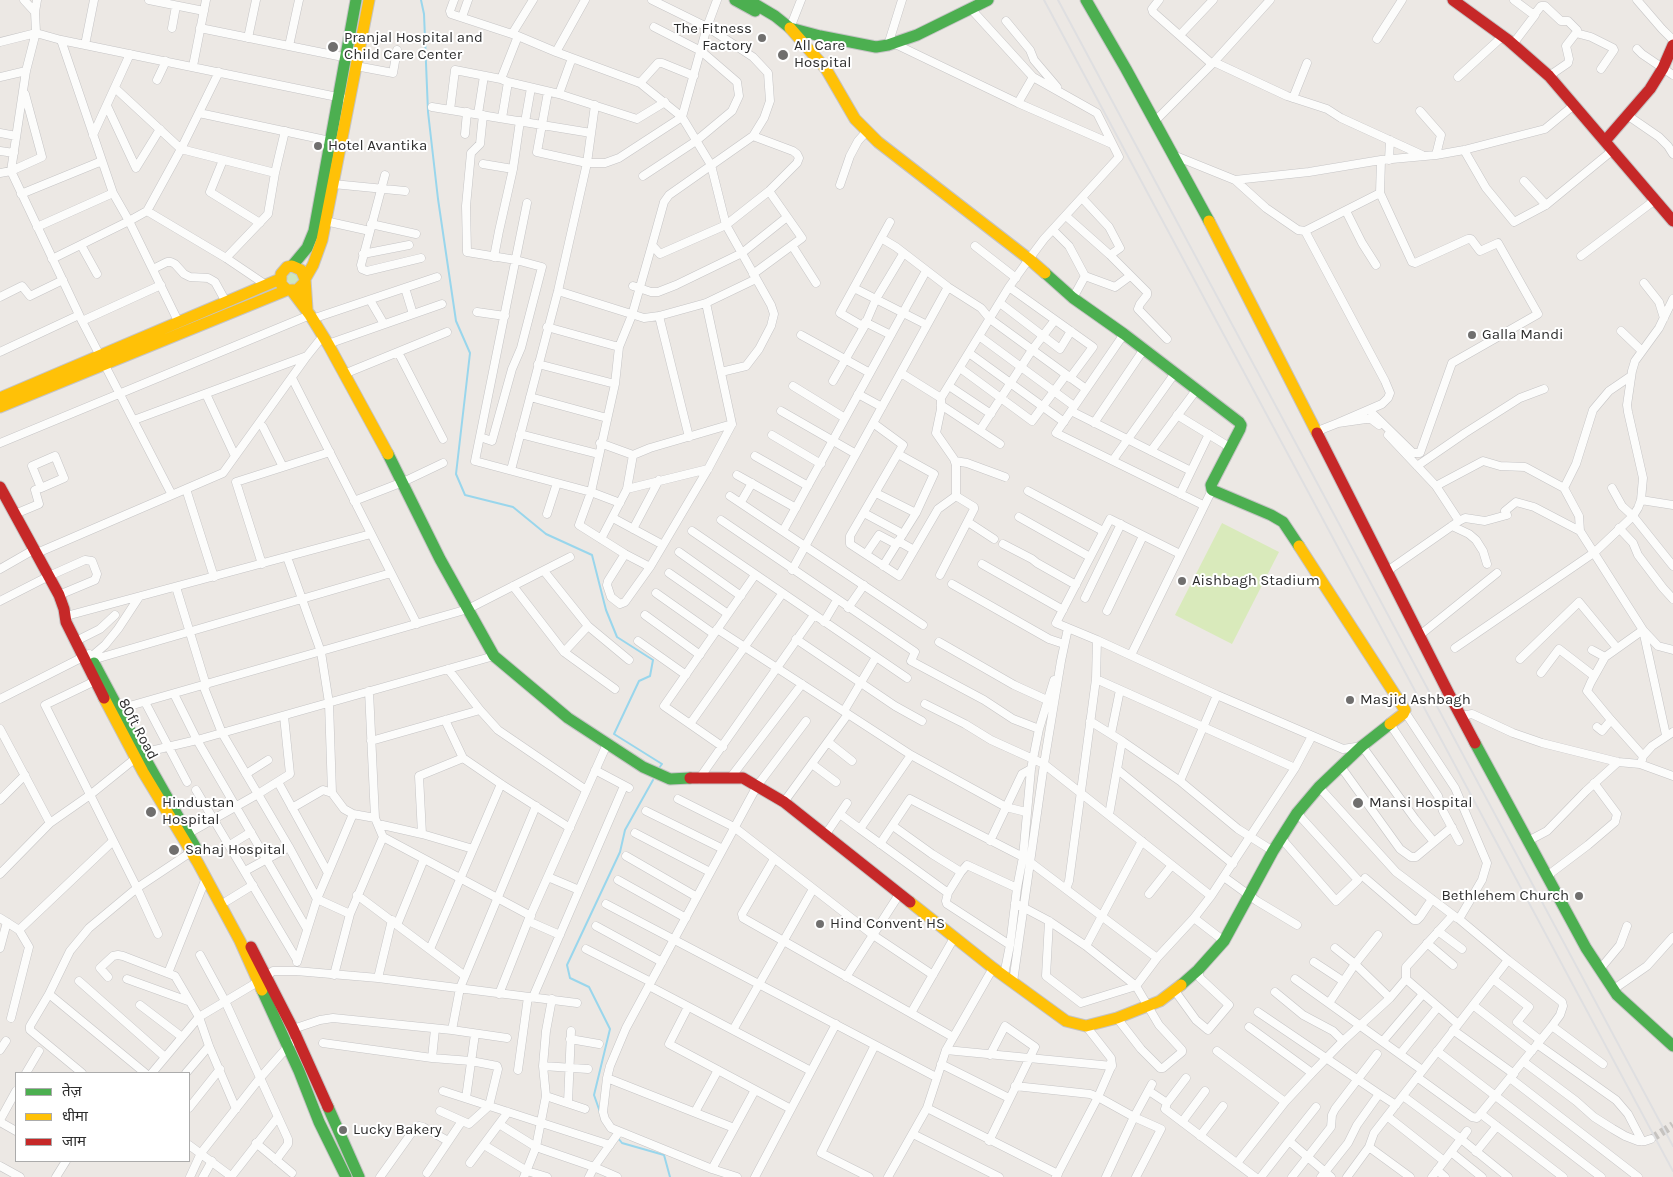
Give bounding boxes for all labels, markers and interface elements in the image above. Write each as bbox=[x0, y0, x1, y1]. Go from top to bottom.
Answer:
place label: The Fitness Factory bbox=[674, 20, 752, 55]
place label: Pranjal Hospital and Child Care Center bbox=[344, 29, 483, 64]
marker: The Fitness Factory bbox=[756, 32, 768, 44]
place label: All Care Hospital bbox=[794, 37, 851, 72]
marker: Pranjal Hospital and Child Care Center bbox=[326, 40, 340, 54]
marker: All Care Hospital bbox=[776, 48, 790, 62]
place label: Hotel Avantika bbox=[328, 137, 427, 155]
marker: Hotel Avantika bbox=[312, 140, 324, 152]
place label: Galla Mandi bbox=[1482, 326, 1564, 344]
marker: Galla Mandi bbox=[1466, 329, 1478, 341]
place label: Aishbagh Stadium bbox=[1192, 572, 1320, 590]
marker: Aishbagh Stadium bbox=[1176, 575, 1188, 587]
place label: Masjid Ashbagh bbox=[1360, 691, 1471, 709]
marker: Masjid Ashbagh bbox=[1344, 694, 1356, 706]
street label: 80ft Road bbox=[114, 695, 162, 763]
place label: Hindustan Hospital bbox=[162, 794, 234, 829]
place label: Mansi Hospital bbox=[1369, 794, 1472, 812]
marker: Mansi Hospital bbox=[1351, 796, 1365, 810]
marker: Hindustan Hospital bbox=[144, 805, 158, 819]
place label: Sahaj Hospital bbox=[185, 841, 285, 859]
marker: Sahaj Hospital bbox=[167, 843, 181, 857]
place label: Bethlehem Church bbox=[1441, 887, 1569, 905]
marker: Bethlehem Church bbox=[1573, 890, 1585, 902]
place label: Hind Convent HS bbox=[830, 915, 945, 933]
marker: Hind Convent HS bbox=[814, 918, 826, 930]
legend bbox=[15, 1072, 190, 1162]
text: तेज़ bbox=[62, 1082, 82, 1100]
text: धीमा bbox=[62, 1107, 88, 1125]
place label: Lucky Bakery bbox=[353, 1121, 442, 1139]
marker: Lucky Bakery bbox=[337, 1124, 349, 1136]
text: जाम bbox=[62, 1132, 86, 1150]

